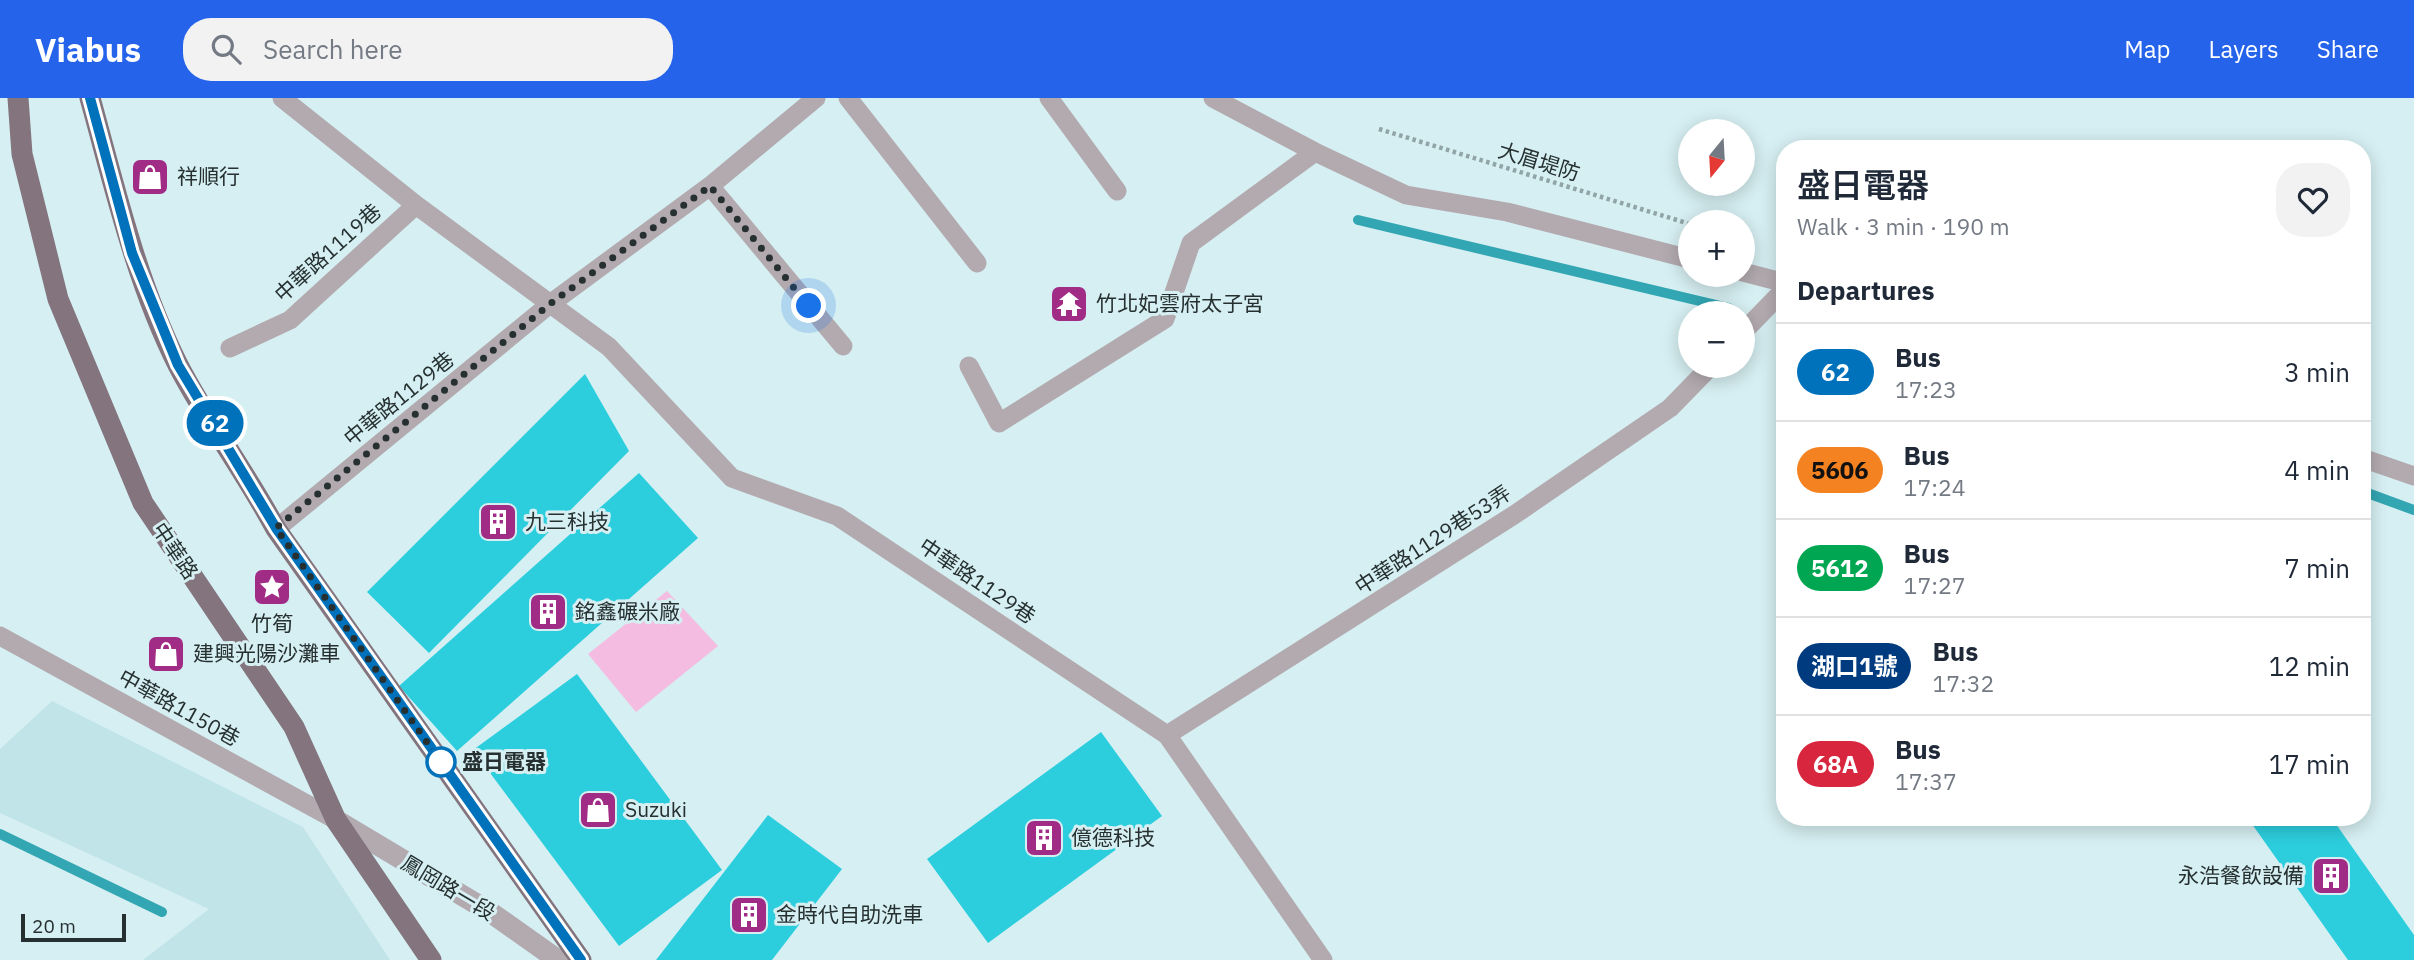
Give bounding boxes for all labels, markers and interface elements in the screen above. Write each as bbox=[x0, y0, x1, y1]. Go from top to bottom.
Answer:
search box bbox=[183, 18, 673, 81]
text: Viabus bbox=[35, 28, 141, 71]
icon: search bbox=[207, 30, 245, 68]
text: Search here bbox=[263, 32, 402, 66]
text: Map bbox=[2124, 33, 2171, 65]
text: Layers bbox=[2209, 33, 2279, 65]
text: Share bbox=[2317, 33, 2379, 65]
north arrow bbox=[1678, 119, 1755, 196]
map controls bbox=[1678, 119, 1755, 378]
street label: 大眉堤防 bbox=[1495, 135, 1584, 187]
shop icon: 祥順行 bbox=[129, 156, 171, 198]
place label: 祥順行 bbox=[177, 162, 240, 190]
text: 盛日電器 bbox=[1797, 163, 1929, 206]
button: heart bbox=[2276, 163, 2350, 237]
street label: 中華路1119巷 bbox=[268, 197, 387, 308]
button: + bbox=[1678, 210, 1755, 287]
text: Walk · 3 min · 190 m bbox=[1797, 211, 2010, 241]
text: Departures bbox=[1797, 273, 1935, 307]
temple icon: 竹北妃雲府太子宮 bbox=[1048, 283, 1090, 325]
your location bbox=[791, 288, 826, 323]
place label: 竹北妃雲府太子宮 bbox=[1096, 289, 1264, 317]
button: − bbox=[1678, 301, 1755, 378]
text: Bus bbox=[1895, 340, 1941, 374]
street label: 中華路1129巷 bbox=[337, 345, 459, 451]
text: 3 min bbox=[2284, 355, 2350, 389]
text: 62 bbox=[1821, 356, 1850, 388]
text: 17:23 bbox=[1895, 374, 1957, 404]
line badge: 62 bbox=[184, 400, 246, 446]
text: 62 bbox=[201, 407, 229, 439]
text: Bus bbox=[1904, 438, 1950, 472]
text: 4 min bbox=[2284, 453, 2350, 487]
text: 5606 bbox=[1811, 454, 1869, 486]
text: 17:24 bbox=[1904, 472, 1966, 502]
street label: 中華路1129巷53弄 bbox=[1349, 478, 1516, 600]
building icon: 九三科技 bbox=[477, 501, 519, 543]
place label: 九三科技 bbox=[525, 507, 609, 535]
street label: 中華路 bbox=[147, 516, 205, 584]
street label: 中華路1129巷 bbox=[914, 531, 1041, 629]
text: Bus bbox=[1904, 536, 1950, 570]
text: 7 min bbox=[2284, 551, 2350, 585]
text: 5612 bbox=[1811, 552, 1869, 584]
place icon: 竹筍 bbox=[251, 566, 293, 608]
text: 17:27 bbox=[1904, 570, 1966, 600]
building icon: 銘鑫碾米廠 bbox=[527, 591, 569, 633]
place label: 銘鑫碾米廠 bbox=[575, 597, 680, 625]
place label: 竹筍 bbox=[251, 609, 293, 637]
shop icon: 建興光陽沙灘車 bbox=[145, 633, 187, 675]
text: Bus bbox=[1932, 634, 1978, 668]
place label: 建興光陽沙灘車 bbox=[193, 639, 340, 667]
text: 12 min bbox=[2269, 649, 2350, 683]
text: 湖口1號 bbox=[1811, 650, 1897, 682]
street label: 中華路1150巷 bbox=[114, 662, 245, 752]
text: 17:32 bbox=[1932, 668, 1994, 698]
text: Bus bbox=[1895, 732, 1941, 766]
marker: 盛日電器 bbox=[426, 747, 456, 777]
place label: 盛日電器 bbox=[462, 747, 546, 775]
text: 17 min bbox=[2269, 747, 2350, 781]
text: 68A bbox=[1813, 748, 1858, 780]
text: 17:37 bbox=[1895, 766, 1957, 796]
shop icon: Suzuki bbox=[577, 789, 619, 831]
place label: Suzuki bbox=[625, 795, 687, 823]
building icon: 億德科技 bbox=[1023, 817, 1065, 859]
place label: 億德科技 bbox=[1071, 823, 1155, 851]
street label: 鳳岡路一段 bbox=[396, 848, 501, 926]
building icon: 永浩餐飲設備 bbox=[2310, 855, 2352, 897]
place label: 永浩餐飲設備 bbox=[2178, 861, 2304, 889]
building icon: 金時代自助洗車 bbox=[728, 894, 770, 936]
place label: 金時代自助洗車 bbox=[776, 900, 923, 928]
scale bar bbox=[21, 911, 126, 943]
text: 20 m bbox=[32, 914, 76, 938]

